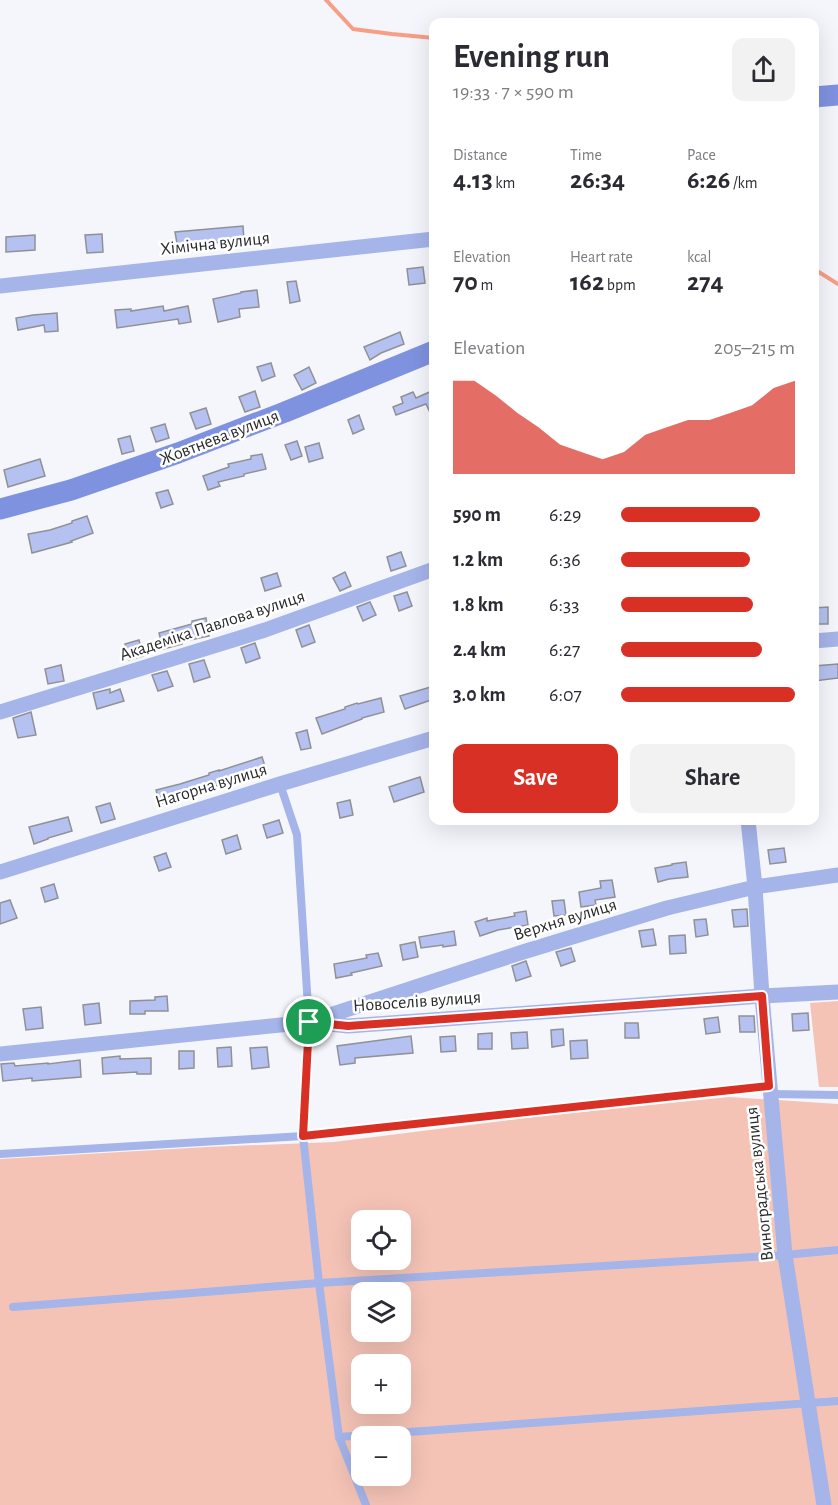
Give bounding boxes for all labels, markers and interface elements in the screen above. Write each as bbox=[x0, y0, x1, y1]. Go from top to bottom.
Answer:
button: share bbox=[732, 38, 795, 101]
text: Evening run bbox=[453, 41, 610, 74]
text: 19:33 · 7 × 590 m bbox=[453, 82, 574, 102]
text: Distance bbox=[453, 147, 507, 163]
text: Time bbox=[570, 147, 602, 163]
text: Pace bbox=[687, 147, 716, 163]
text: 4.13 bbox=[453, 167, 493, 193]
text: 26:34 bbox=[570, 167, 625, 193]
text: 6:26 bbox=[687, 167, 730, 193]
text: km bbox=[493, 175, 515, 191]
text: /km bbox=[730, 175, 758, 191]
street label: Хімічна вулиця bbox=[159, 229, 271, 259]
text: Elevation bbox=[453, 249, 511, 265]
text: Heart rate bbox=[570, 249, 633, 265]
text: kcal bbox=[687, 249, 711, 265]
text: 70 bbox=[453, 269, 478, 295]
text: 162 bbox=[570, 269, 604, 295]
text: 274 bbox=[687, 269, 724, 295]
text: m bbox=[478, 277, 493, 293]
text: bpm bbox=[604, 277, 636, 293]
text: Elevation bbox=[453, 338, 525, 358]
text: 205–215 m bbox=[714, 338, 795, 358]
street label: Жовтнева вулиця bbox=[157, 407, 282, 469]
text: 590 m bbox=[453, 505, 501, 525]
text: 6:29 bbox=[549, 505, 581, 525]
text: 1.2 km bbox=[453, 550, 503, 570]
text: 6:36 bbox=[549, 550, 581, 570]
street label: Академіка Павлова вулиця bbox=[117, 587, 307, 664]
text: 1.8 km bbox=[453, 595, 504, 615]
text: 6:33 bbox=[549, 595, 579, 615]
text: 2.4 km bbox=[453, 640, 506, 660]
text: 6:27 bbox=[549, 640, 580, 660]
text: 3.0 km bbox=[453, 685, 506, 705]
text: 6:07 bbox=[549, 685, 582, 705]
button: Save bbox=[453, 744, 618, 813]
button: Share bbox=[630, 744, 795, 813]
street label: Нагорна вулиця bbox=[153, 760, 269, 812]
street label: Верхня вулиця bbox=[511, 896, 619, 944]
street label: Новоселів вулиця bbox=[352, 989, 482, 1015]
pin bbox=[283, 996, 334, 1047]
icon: arrive bbox=[292, 1005, 325, 1038]
street label: Виноградська вулиця bbox=[743, 1106, 777, 1262]
map controls bbox=[351, 1210, 411, 1486]
button: locate bbox=[351, 1210, 411, 1270]
button: layers bbox=[351, 1282, 411, 1342]
button: + bbox=[351, 1354, 411, 1414]
button: − bbox=[351, 1426, 411, 1486]

